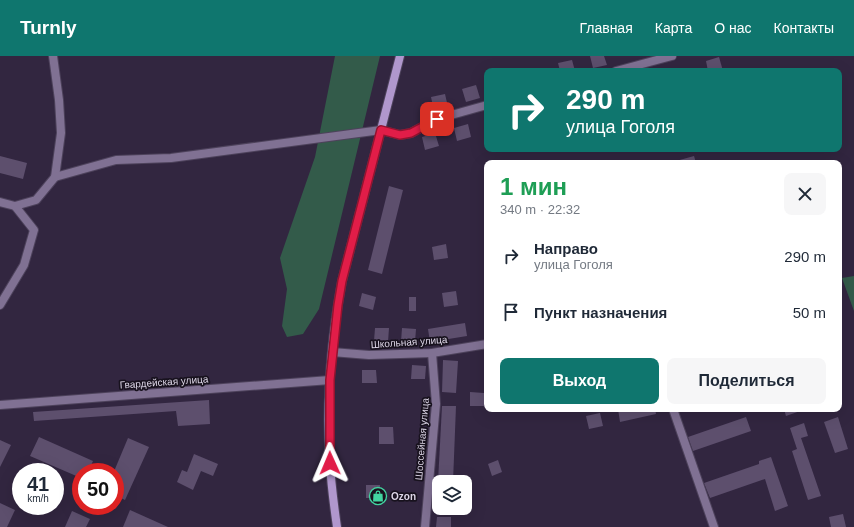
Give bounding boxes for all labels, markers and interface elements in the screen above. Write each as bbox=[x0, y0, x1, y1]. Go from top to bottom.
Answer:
text: Turnly bbox=[20, 17, 77, 38]
text: Главная bbox=[579, 20, 633, 36]
text: Карта bbox=[655, 20, 692, 36]
text: О нас bbox=[714, 20, 752, 36]
text: Контакты bbox=[774, 20, 834, 36]
icon: right bbox=[500, 84, 552, 136]
text: 290 m bbox=[566, 84, 645, 115]
pin bbox=[420, 102, 454, 136]
icon: arrive bbox=[426, 108, 448, 130]
text: улица Гоголя bbox=[566, 117, 675, 137]
text: 1 мин bbox=[500, 173, 567, 200]
button: close bbox=[784, 173, 826, 215]
text: 340 m · 22:32 bbox=[500, 202, 580, 217]
text: Направо bbox=[534, 240, 598, 257]
icon: right bbox=[500, 245, 522, 267]
text: 290 m bbox=[784, 248, 826, 265]
text: улица Гоголя bbox=[534, 257, 613, 272]
icon: arrive bbox=[500, 301, 522, 323]
text: Пункт назначения bbox=[534, 304, 667, 321]
text: 50 m bbox=[793, 304, 826, 321]
street label: Школьная улица bbox=[370, 334, 448, 350]
button: Выход bbox=[500, 358, 659, 404]
button: Поделиться bbox=[667, 358, 826, 404]
street label: Гвардейская улица bbox=[119, 373, 209, 391]
street label: Шоссейная улица bbox=[413, 397, 431, 481]
position arrow bbox=[309, 442, 351, 484]
speed limit sign: 50 bbox=[72, 463, 124, 515]
text: 41 bbox=[27, 473, 49, 495]
map controls bbox=[432, 475, 472, 515]
button: layers bbox=[432, 475, 472, 515]
shop icon: Ozon bbox=[368, 486, 388, 506]
place label: Ozon bbox=[391, 491, 416, 502]
text: km/h bbox=[27, 493, 49, 504]

